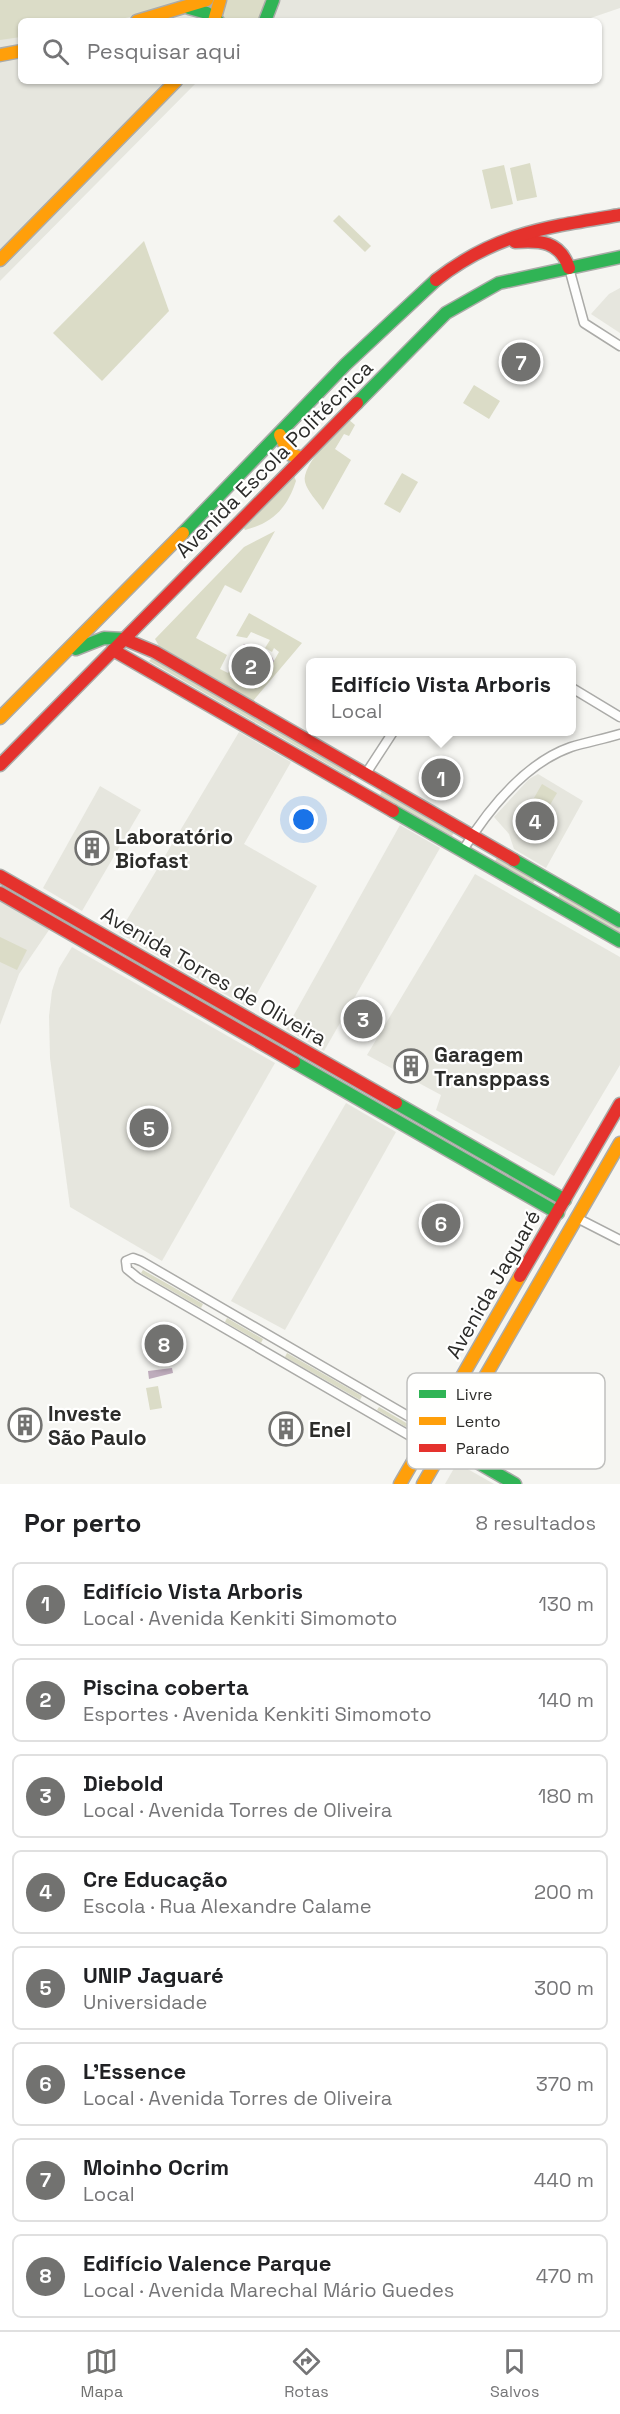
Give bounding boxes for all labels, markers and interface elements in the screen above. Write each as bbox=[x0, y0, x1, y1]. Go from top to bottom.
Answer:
search box bbox=[18, 18, 602, 84]
icon: search bbox=[39, 35, 72, 68]
text: Pesquisar aqui bbox=[87, 37, 241, 65]
pin: 7 bbox=[502, 340, 540, 385]
street label: Avenida Escola Politécnica bbox=[169, 354, 379, 564]
pin: 2 bbox=[232, 644, 270, 688]
popup bbox=[306, 658, 576, 736]
text: Edifício Vista Arboris bbox=[331, 670, 551, 698]
text: Local bbox=[331, 698, 383, 724]
pin: 1 bbox=[422, 756, 460, 800]
pin: 4 bbox=[516, 798, 554, 844]
your location bbox=[289, 805, 318, 834]
place label: Laboratório Biofast bbox=[115, 823, 233, 874]
building icon: Laboratório Biofast bbox=[74, 830, 110, 866]
street label: Avenida Torres de Oliveira bbox=[96, 900, 332, 1052]
pin: 3 bbox=[344, 996, 382, 1042]
place label: Garagem Transppass bbox=[434, 1041, 550, 1092]
building icon: Garagem Transppass bbox=[393, 1048, 429, 1084]
pin: 5 bbox=[130, 1106, 168, 1150]
pin: 6 bbox=[422, 1200, 460, 1246]
street label: Avenida Jaguaré bbox=[439, 1205, 547, 1363]
pin: 8 bbox=[144, 1322, 184, 1366]
legend bbox=[407, 1373, 605, 1469]
text: Livre bbox=[456, 1384, 493, 1405]
place label: Investe São Paulo bbox=[48, 1400, 147, 1451]
building icon: Investe São Paulo bbox=[7, 1407, 43, 1443]
building icon: Enel bbox=[268, 1411, 304, 1447]
text: Lento bbox=[456, 1411, 501, 1432]
place label: Enel bbox=[309, 1416, 351, 1443]
text: Parado bbox=[456, 1438, 510, 1459]
text: Por perto bbox=[24, 1506, 141, 1540]
text: 8 resultados bbox=[476, 1510, 596, 1536]
text: Edifício Vista Arboris bbox=[83, 1577, 303, 1605]
text: 1 bbox=[41, 1591, 50, 1617]
text: 130 m bbox=[538, 1591, 594, 1617]
text: Local · Avenida Kenkiti Simomoto bbox=[83, 1605, 397, 1631]
text: Piscina coberta bbox=[83, 1673, 249, 1701]
text: 2 bbox=[40, 1687, 51, 1713]
text: 140 m bbox=[538, 1687, 594, 1713]
text: Esportes · Avenida Kenkiti Simomoto bbox=[83, 1701, 432, 1727]
text: Diebold bbox=[83, 1769, 164, 1797]
text: 3 bbox=[39, 1783, 52, 1809]
text: 180 m bbox=[538, 1783, 594, 1809]
text: Local · Avenida Torres de Oliveira bbox=[83, 1797, 392, 1823]
text: Cre Educação bbox=[83, 1865, 228, 1893]
text: 4 bbox=[39, 1879, 52, 1905]
text: 200 m bbox=[534, 1879, 594, 1905]
text: Escola · Rua Alexandre Calame bbox=[83, 1893, 372, 1919]
text: UNIP Jaguaré bbox=[83, 1961, 224, 1989]
text: 5 bbox=[40, 1975, 52, 2001]
text: 300 m bbox=[534, 1975, 594, 2001]
text: Universidade bbox=[83, 1989, 207, 2015]
text: L'Essence bbox=[83, 2057, 186, 2085]
text: 6 bbox=[39, 2071, 52, 2097]
text: 370 m bbox=[536, 2071, 594, 2097]
text: Local · Avenida Torres de Oliveira bbox=[83, 2085, 392, 2111]
text: Moinho Ocrim bbox=[83, 2153, 229, 2181]
text: 7 bbox=[40, 2167, 51, 2193]
text: 440 m bbox=[534, 2167, 594, 2193]
text: Local bbox=[83, 2181, 135, 2207]
text: Edifício Valence Parque bbox=[83, 2249, 331, 2277]
text: 8 bbox=[40, 2263, 52, 2289]
text: 470 m bbox=[536, 2263, 594, 2289]
text: Local · Avenida Marechal Mário Guedes bbox=[83, 2277, 454, 2303]
tab: Mapa bbox=[81, 2345, 123, 2402]
tab: Rotas bbox=[284, 2345, 329, 2402]
tab: Salvos bbox=[490, 2345, 539, 2402]

